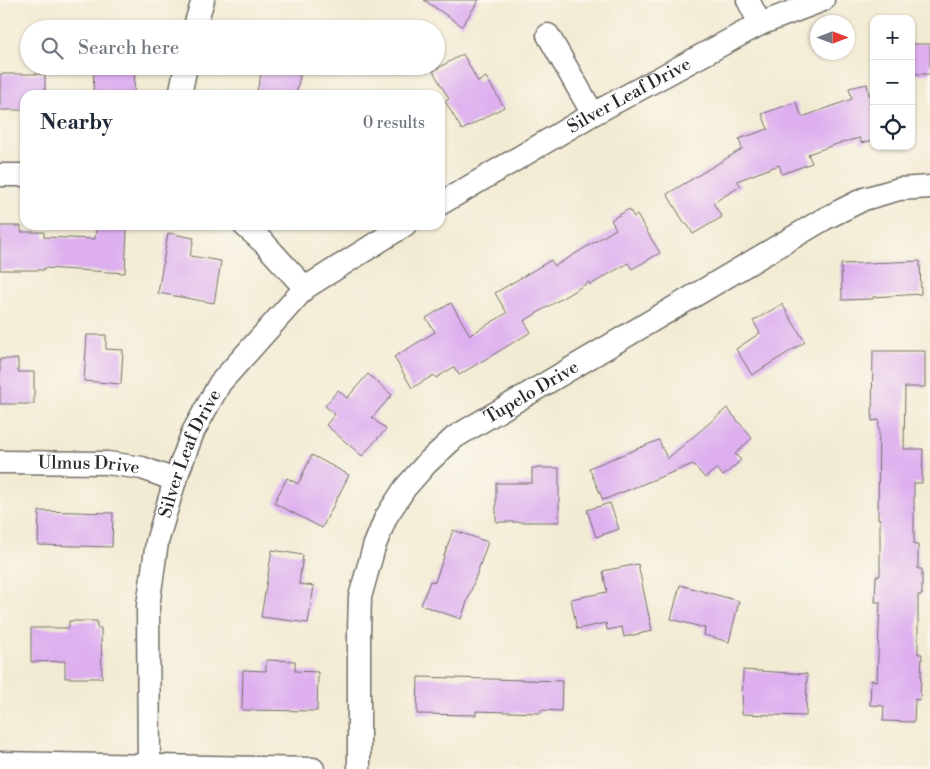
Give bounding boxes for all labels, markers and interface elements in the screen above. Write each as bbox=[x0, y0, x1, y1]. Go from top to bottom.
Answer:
north arrow bbox=[810, 15, 855, 60]
map controls bbox=[870, 15, 915, 150]
button: + bbox=[870, 15, 915, 60]
search box bbox=[20, 20, 445, 75]
icon: search bbox=[38, 34, 66, 62]
text: Search here bbox=[78, 36, 179, 60]
street label: Silver Leaf Drive bbox=[563, 52, 695, 138]
button: − bbox=[870, 60, 915, 105]
button: locate bbox=[870, 105, 915, 150]
text: Nearby bbox=[40, 110, 113, 136]
text: 0 results bbox=[363, 113, 425, 133]
street label: Tupelo Drive bbox=[480, 355, 583, 429]
street label: Silver Leaf Drive bbox=[153, 385, 226, 521]
street label: Ulmus Drive bbox=[38, 451, 141, 479]

